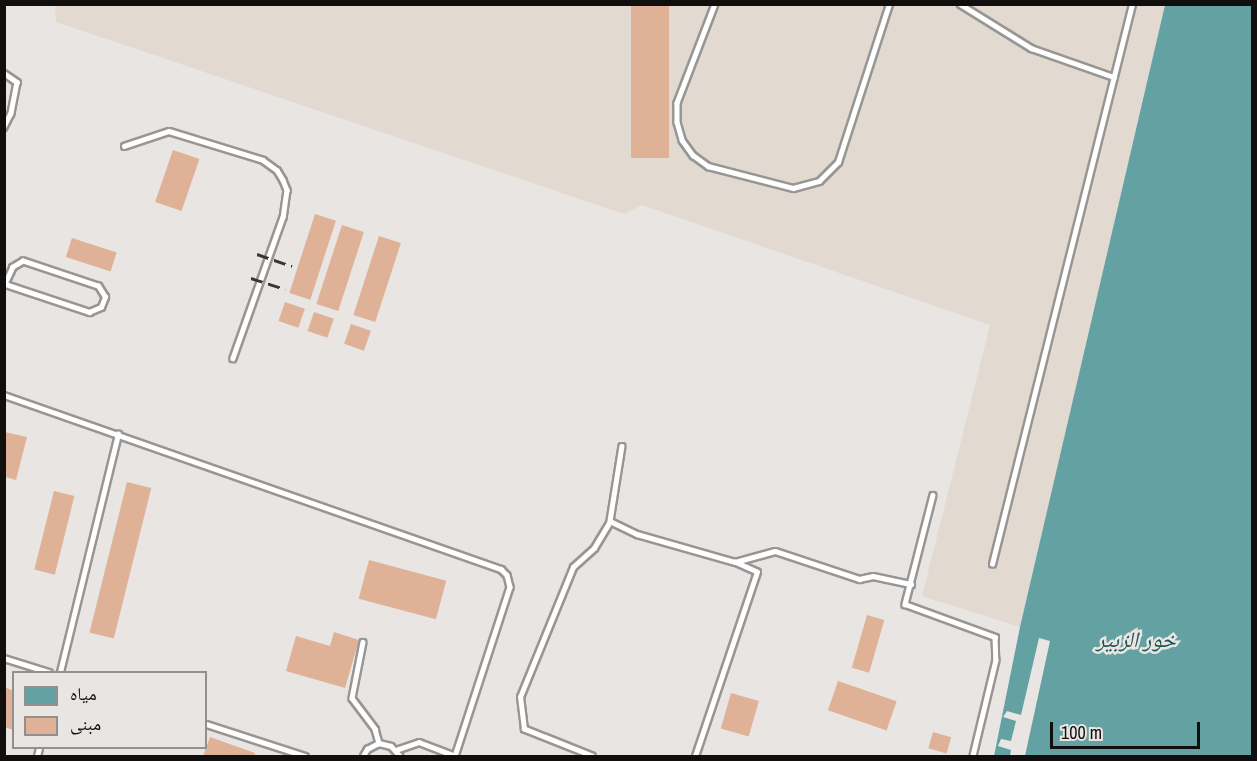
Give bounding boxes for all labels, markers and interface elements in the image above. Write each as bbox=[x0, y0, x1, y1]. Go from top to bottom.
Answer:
water label: خور الزبير bbox=[1096, 627, 1176, 653]
legend bbox=[12, 671, 207, 749]
text: مياه bbox=[70, 681, 97, 706]
scale bar bbox=[1053, 710, 1203, 748]
text: مبنى bbox=[70, 711, 101, 736]
text: 100 m bbox=[1061, 720, 1102, 745]

